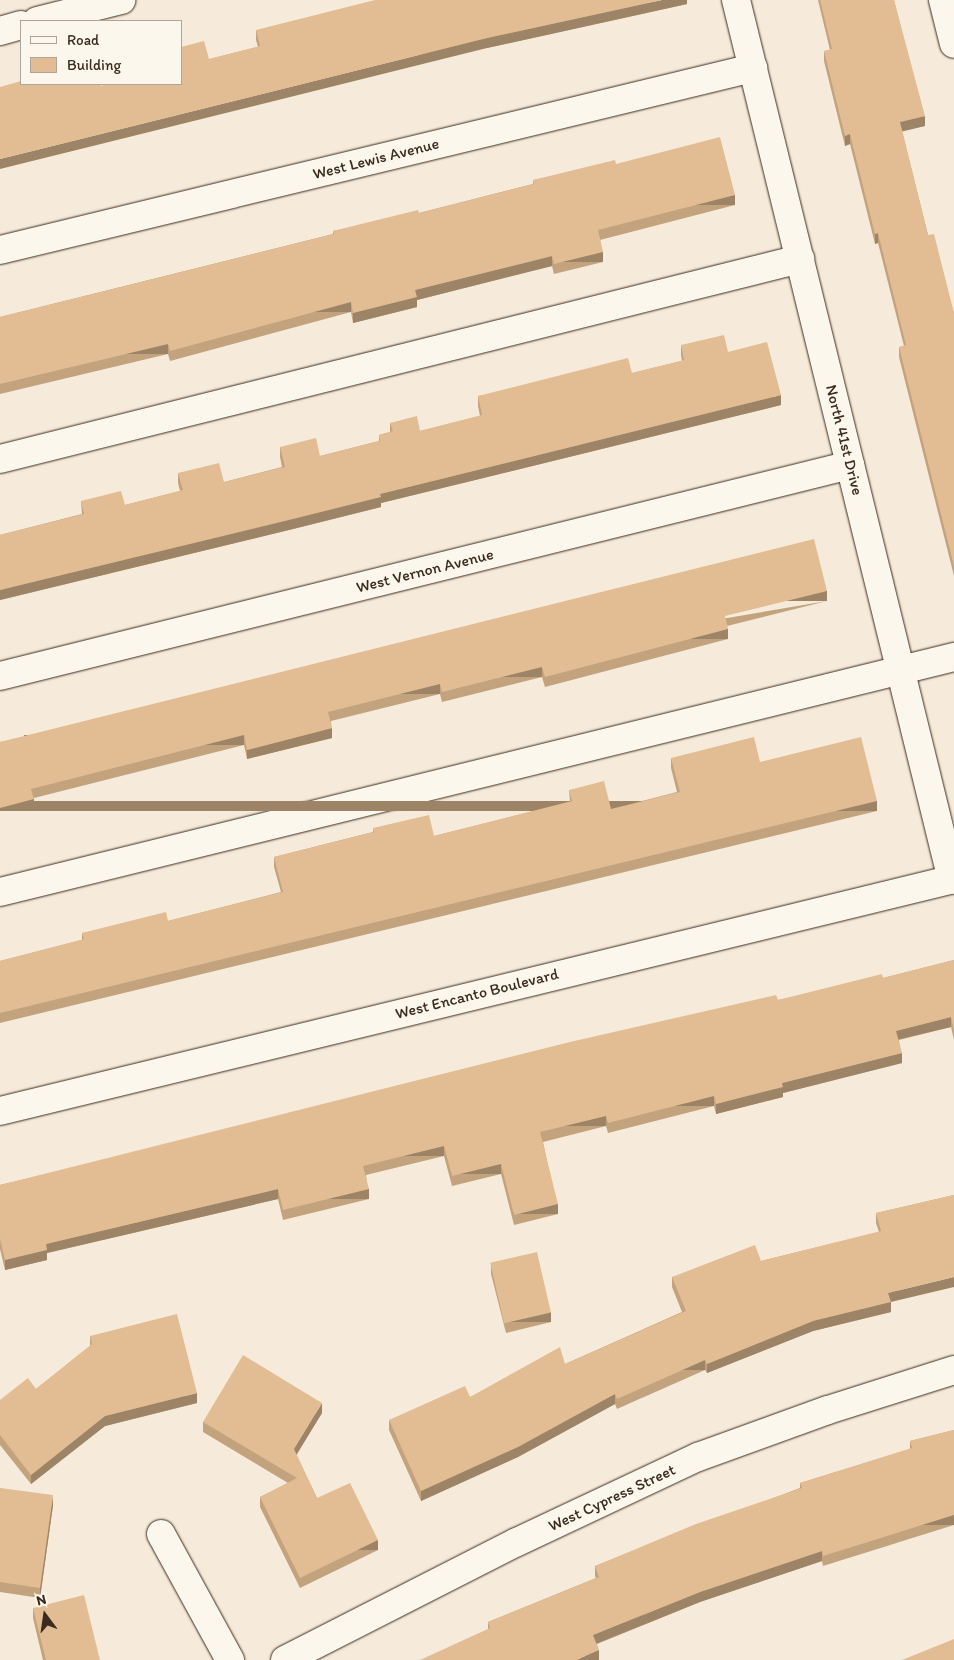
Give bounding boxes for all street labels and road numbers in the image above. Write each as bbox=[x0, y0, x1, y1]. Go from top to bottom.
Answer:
street label: West Lewis Avenue bbox=[311, 134, 441, 184]
street label: North 41st Drive bbox=[821, 383, 867, 497]
street label: West Vernon Avenue bbox=[355, 545, 495, 597]
street label: West Encanto Boulevard bbox=[393, 964, 561, 1024]
street label: West Cypress Street bbox=[546, 1460, 678, 1536]

